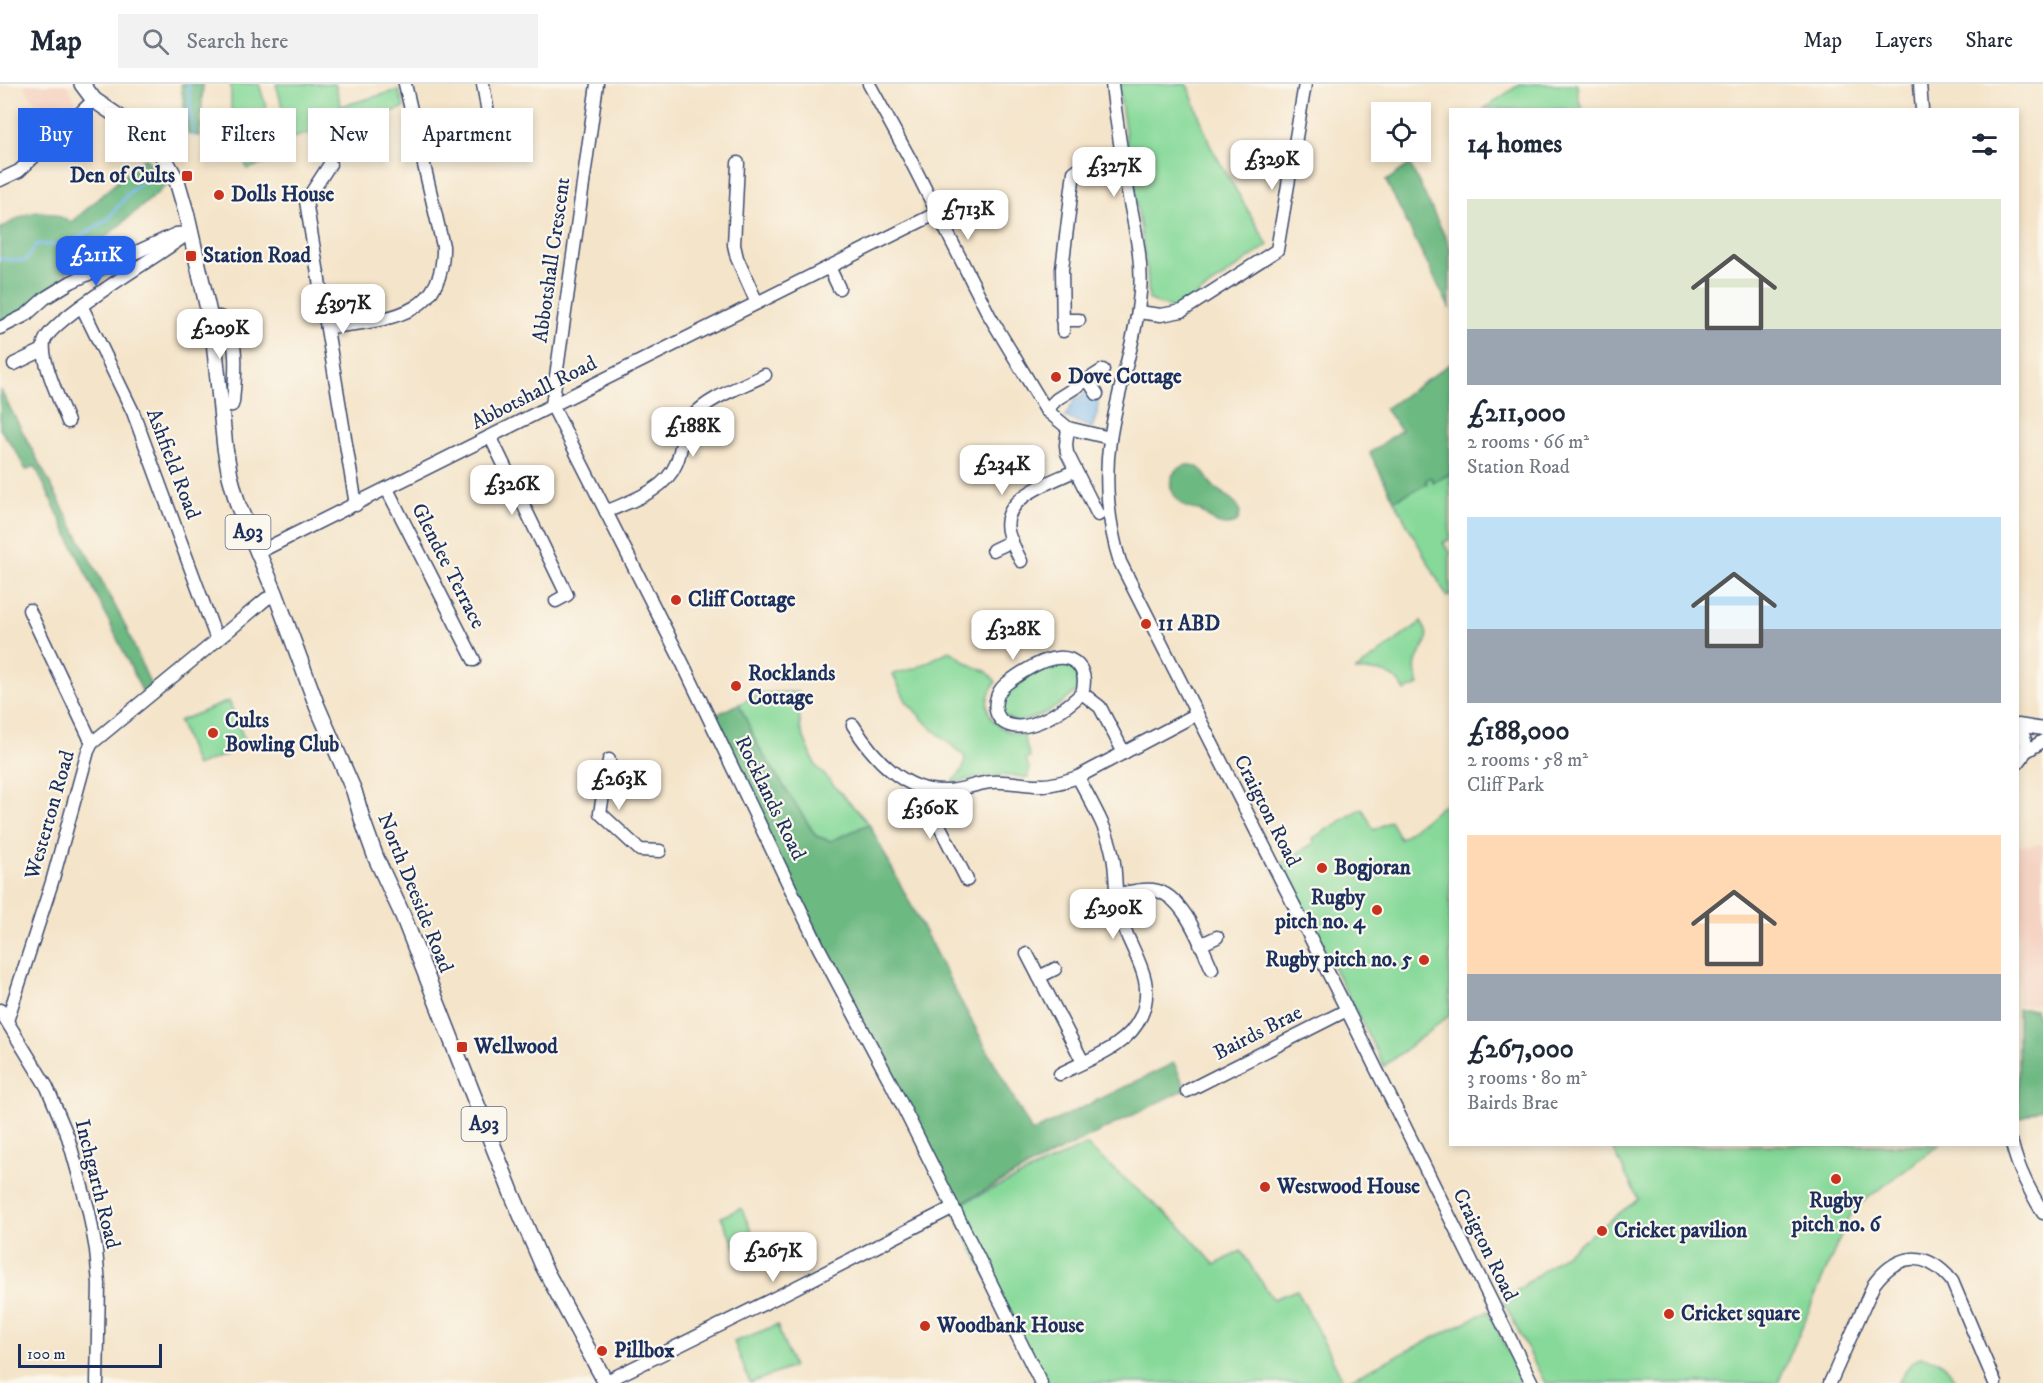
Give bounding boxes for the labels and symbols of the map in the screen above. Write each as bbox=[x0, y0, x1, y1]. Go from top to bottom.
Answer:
pin: £329K bbox=[1230, 140, 1314, 191]
pin: £327K bbox=[1072, 147, 1156, 198]
place label: Den of Cults bbox=[70, 163, 175, 189]
marker: Den of Cults bbox=[180, 169, 194, 183]
street label: Abbotshall Crescent bbox=[528, 175, 577, 344]
place label: Dolls House bbox=[231, 182, 335, 208]
marker: Dolls House bbox=[212, 188, 226, 202]
pin: £713K bbox=[926, 190, 1010, 241]
pin: £211K bbox=[54, 236, 138, 287]
place label: Station Road bbox=[203, 243, 311, 269]
marker: Station Road bbox=[184, 249, 198, 263]
pin: £397K bbox=[301, 284, 385, 335]
pin: £209K bbox=[178, 309, 262, 360]
street label: Abbotshall Road bbox=[467, 350, 602, 436]
place label: Dove Cottage bbox=[1068, 364, 1182, 390]
marker: Dove Cottage bbox=[1049, 370, 1063, 384]
street label: Ashfield Road bbox=[140, 405, 206, 524]
pin: £188K bbox=[651, 407, 735, 458]
pin: £234K bbox=[960, 445, 1044, 496]
pin: £326K bbox=[470, 465, 554, 516]
street label: Glendee Terrace bbox=[405, 499, 491, 633]
road number: A93 bbox=[226, 515, 270, 549]
place label: Cliff Cottage bbox=[688, 587, 796, 613]
marker: Cliff Cottage bbox=[669, 593, 683, 607]
pin: £328K bbox=[971, 610, 1055, 661]
place label: 11 ABD bbox=[1158, 611, 1221, 637]
marker: 11 ABD bbox=[1139, 617, 1153, 631]
place label: Rocklands Cottage bbox=[748, 661, 835, 711]
marker: Rocklands Cottage bbox=[729, 679, 743, 693]
place label: Cults Bowling Club bbox=[225, 708, 339, 758]
marker: Cults Bowling Club bbox=[206, 726, 220, 740]
street label: Rocklands Road bbox=[729, 732, 812, 865]
street label: Westerton Road bbox=[19, 747, 81, 884]
street label: Craigton Road bbox=[1228, 751, 1307, 872]
pin: £263K bbox=[577, 760, 661, 811]
pin: £360K bbox=[888, 789, 972, 840]
street label: North Deeside Road bbox=[371, 809, 459, 977]
place label: Bogjoran bbox=[1334, 855, 1412, 882]
marker: Bogjoran bbox=[1315, 861, 1329, 875]
place label: Rugby pitch no. 4 bbox=[1274, 885, 1366, 935]
pin: £290K bbox=[1071, 889, 1155, 940]
marker: Rugby pitch no. 4 bbox=[1370, 903, 1384, 917]
place label: Rugby pitch no. 5 bbox=[1265, 947, 1413, 973]
marker: Rugby pitch no. 5 bbox=[1417, 953, 1431, 967]
street label: Bairds Brae bbox=[1209, 999, 1307, 1066]
place label: Wellwood bbox=[473, 1034, 558, 1060]
marker: Wellwood bbox=[455, 1040, 469, 1054]
road number: A93 bbox=[462, 1107, 506, 1141]
street label: Inchgarth Road bbox=[68, 1117, 126, 1252]
marker: Rugby pitch no. 6 bbox=[1829, 1172, 1843, 1186]
place label: Westwood House bbox=[1276, 1174, 1420, 1200]
marker: Westwood House bbox=[1258, 1180, 1272, 1194]
street label: Craigton Road bbox=[1447, 1184, 1524, 1306]
place label: Rugby pitch no. 6 bbox=[1791, 1188, 1881, 1238]
place label: Cricket pavilion bbox=[1614, 1218, 1748, 1244]
marker: Cricket pavilion bbox=[1595, 1224, 1609, 1238]
pin: £267K bbox=[731, 1232, 815, 1283]
place label: Cricket square bbox=[1681, 1301, 1801, 1327]
marker: Cricket square bbox=[1662, 1307, 1676, 1321]
place label: Woodbank House bbox=[936, 1313, 1084, 1339]
marker: Woodbank House bbox=[918, 1319, 932, 1333]
place label: Pillbox bbox=[614, 1338, 675, 1364]
scale bar bbox=[18, 1341, 162, 1368]
marker: Pillbox bbox=[595, 1344, 609, 1358]

